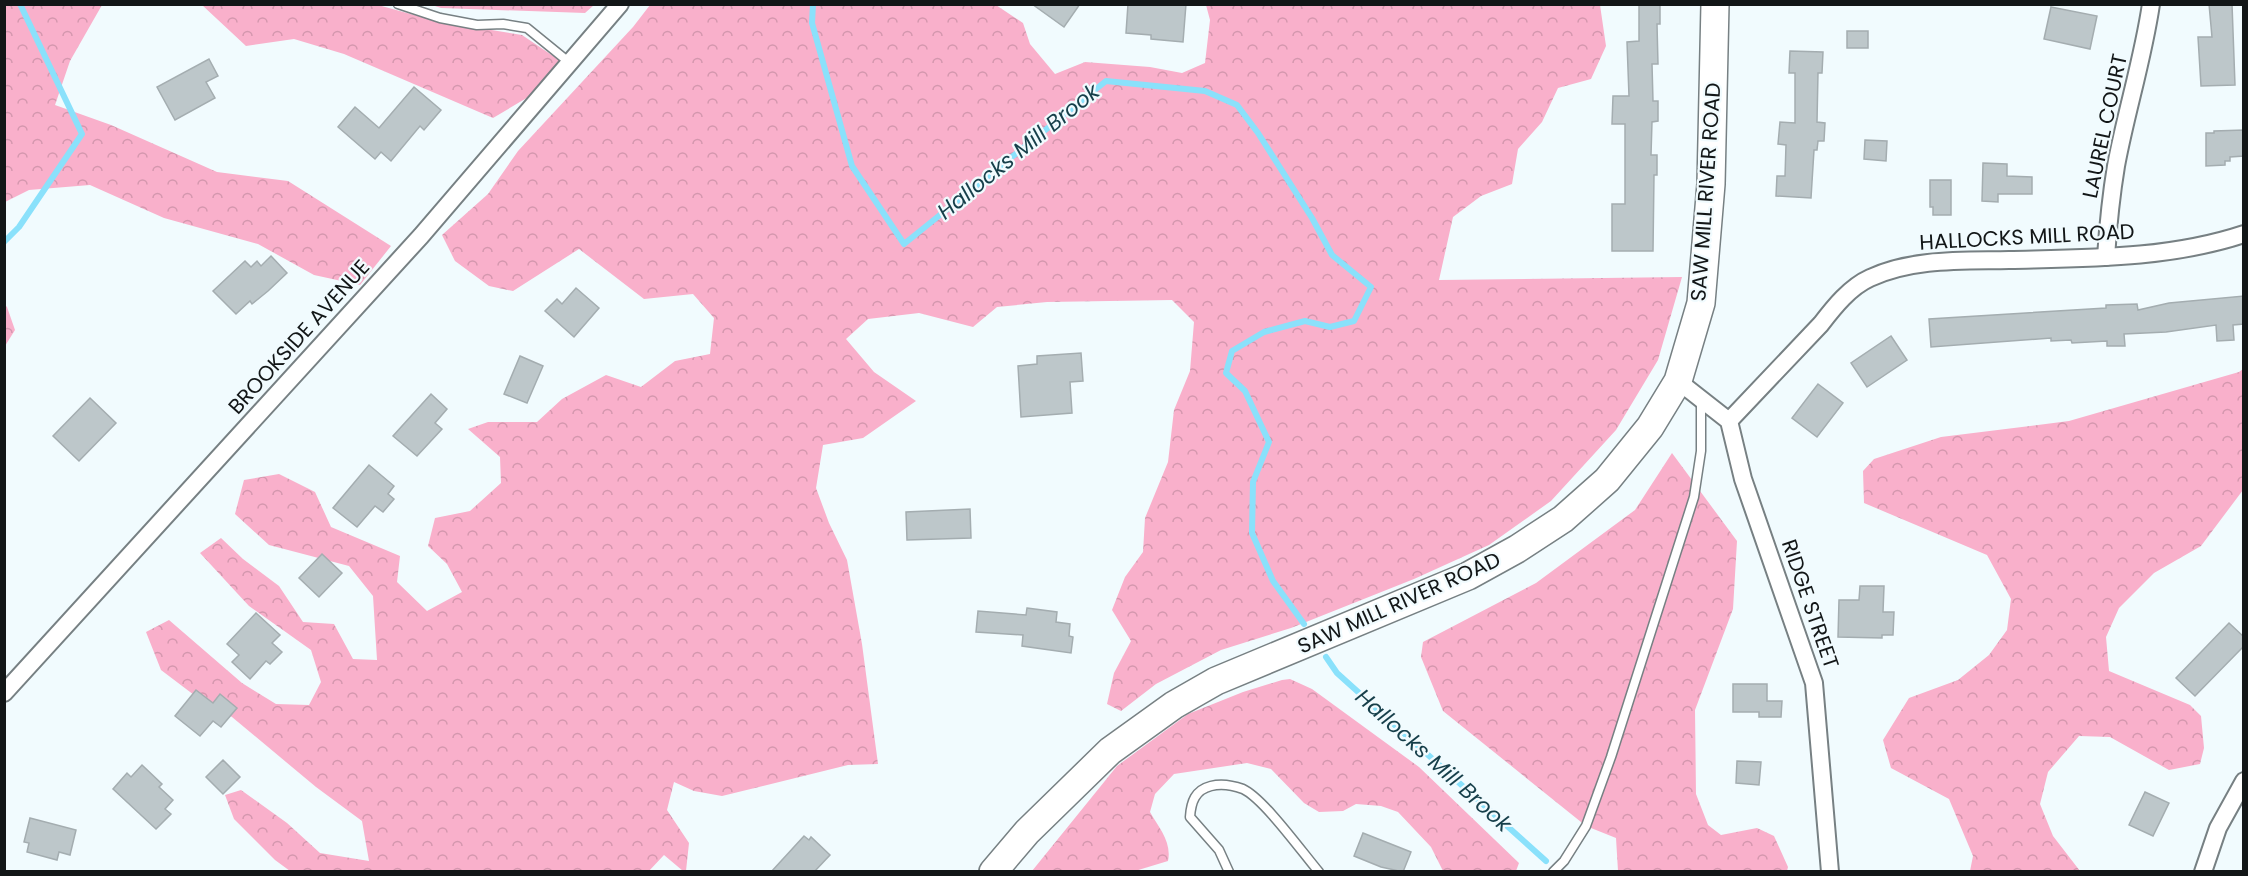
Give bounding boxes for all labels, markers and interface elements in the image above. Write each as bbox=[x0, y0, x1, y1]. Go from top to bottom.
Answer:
street label: LAUREL COURT bbox=[2075, 51, 2134, 201]
water label: Hallocks Mill Brook bbox=[931, 75, 1107, 227]
street label: SAW MILL RIVER ROAD bbox=[1683, 82, 1728, 302]
street label: HALLOCKS MILL ROAD bbox=[1919, 216, 2135, 257]
street label: BROOKSIDE AVENUE bbox=[221, 253, 376, 420]
street label: RIDGE STREET bbox=[1775, 535, 1846, 672]
street label: SAW MILL RIVER ROAD bbox=[1293, 545, 1505, 660]
water label: Hallocks Mill Brook bbox=[1349, 682, 1520, 840]

